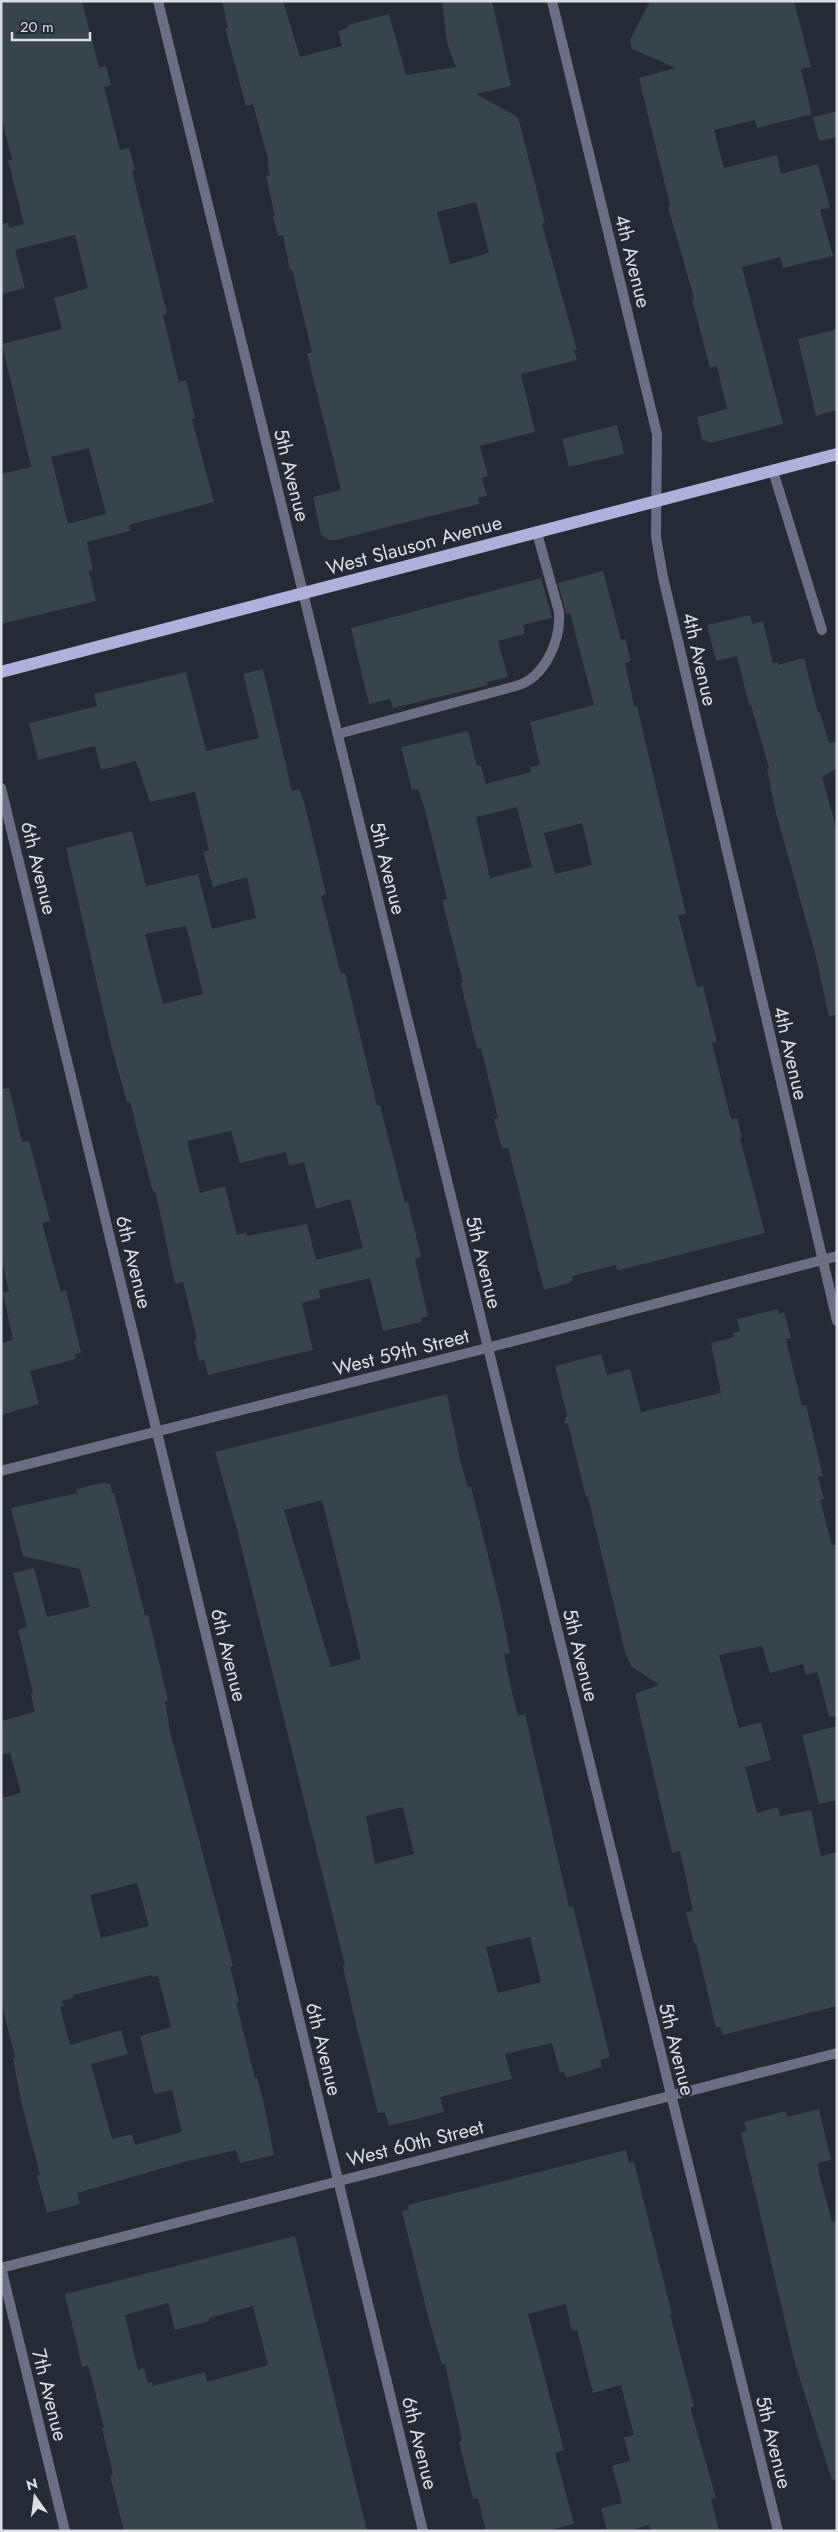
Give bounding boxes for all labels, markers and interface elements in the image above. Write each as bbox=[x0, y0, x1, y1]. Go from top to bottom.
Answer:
scale bar bbox=[12, 10, 90, 42]
text: 20 m bbox=[20, 16, 54, 38]
street label: 4th Avenue bbox=[607, 211, 658, 311]
street label: 5th Avenue bbox=[266, 426, 317, 525]
street label: West Slauson Avenue bbox=[323, 508, 505, 583]
street label: 4th Avenue bbox=[675, 609, 724, 709]
street label: 6th Avenue bbox=[13, 818, 64, 918]
street label: 5th Avenue bbox=[362, 819, 413, 918]
street label: 4th Avenue bbox=[766, 1003, 815, 1103]
street label: 6th Avenue bbox=[108, 1212, 159, 1312]
street label: 5th Avenue bbox=[458, 1213, 509, 1312]
street label: West 59th Street bbox=[330, 1322, 472, 1383]
street label: 6th Avenue bbox=[203, 1605, 254, 1705]
street label: 5th Avenue bbox=[555, 1606, 606, 1705]
street label: 6th Avenue bbox=[298, 1999, 349, 2099]
street label: 5th Avenue bbox=[651, 2000, 702, 2099]
street label: West 60th Street bbox=[344, 2112, 487, 2174]
street label: 7th Avenue bbox=[24, 2346, 75, 2444]
street label: 6th Avenue bbox=[394, 2393, 445, 2493]
street label: 5th Avenue bbox=[748, 2393, 799, 2492]
north arrow bbox=[10, 2472, 60, 2522]
text: N bbox=[24, 2473, 40, 2495]

